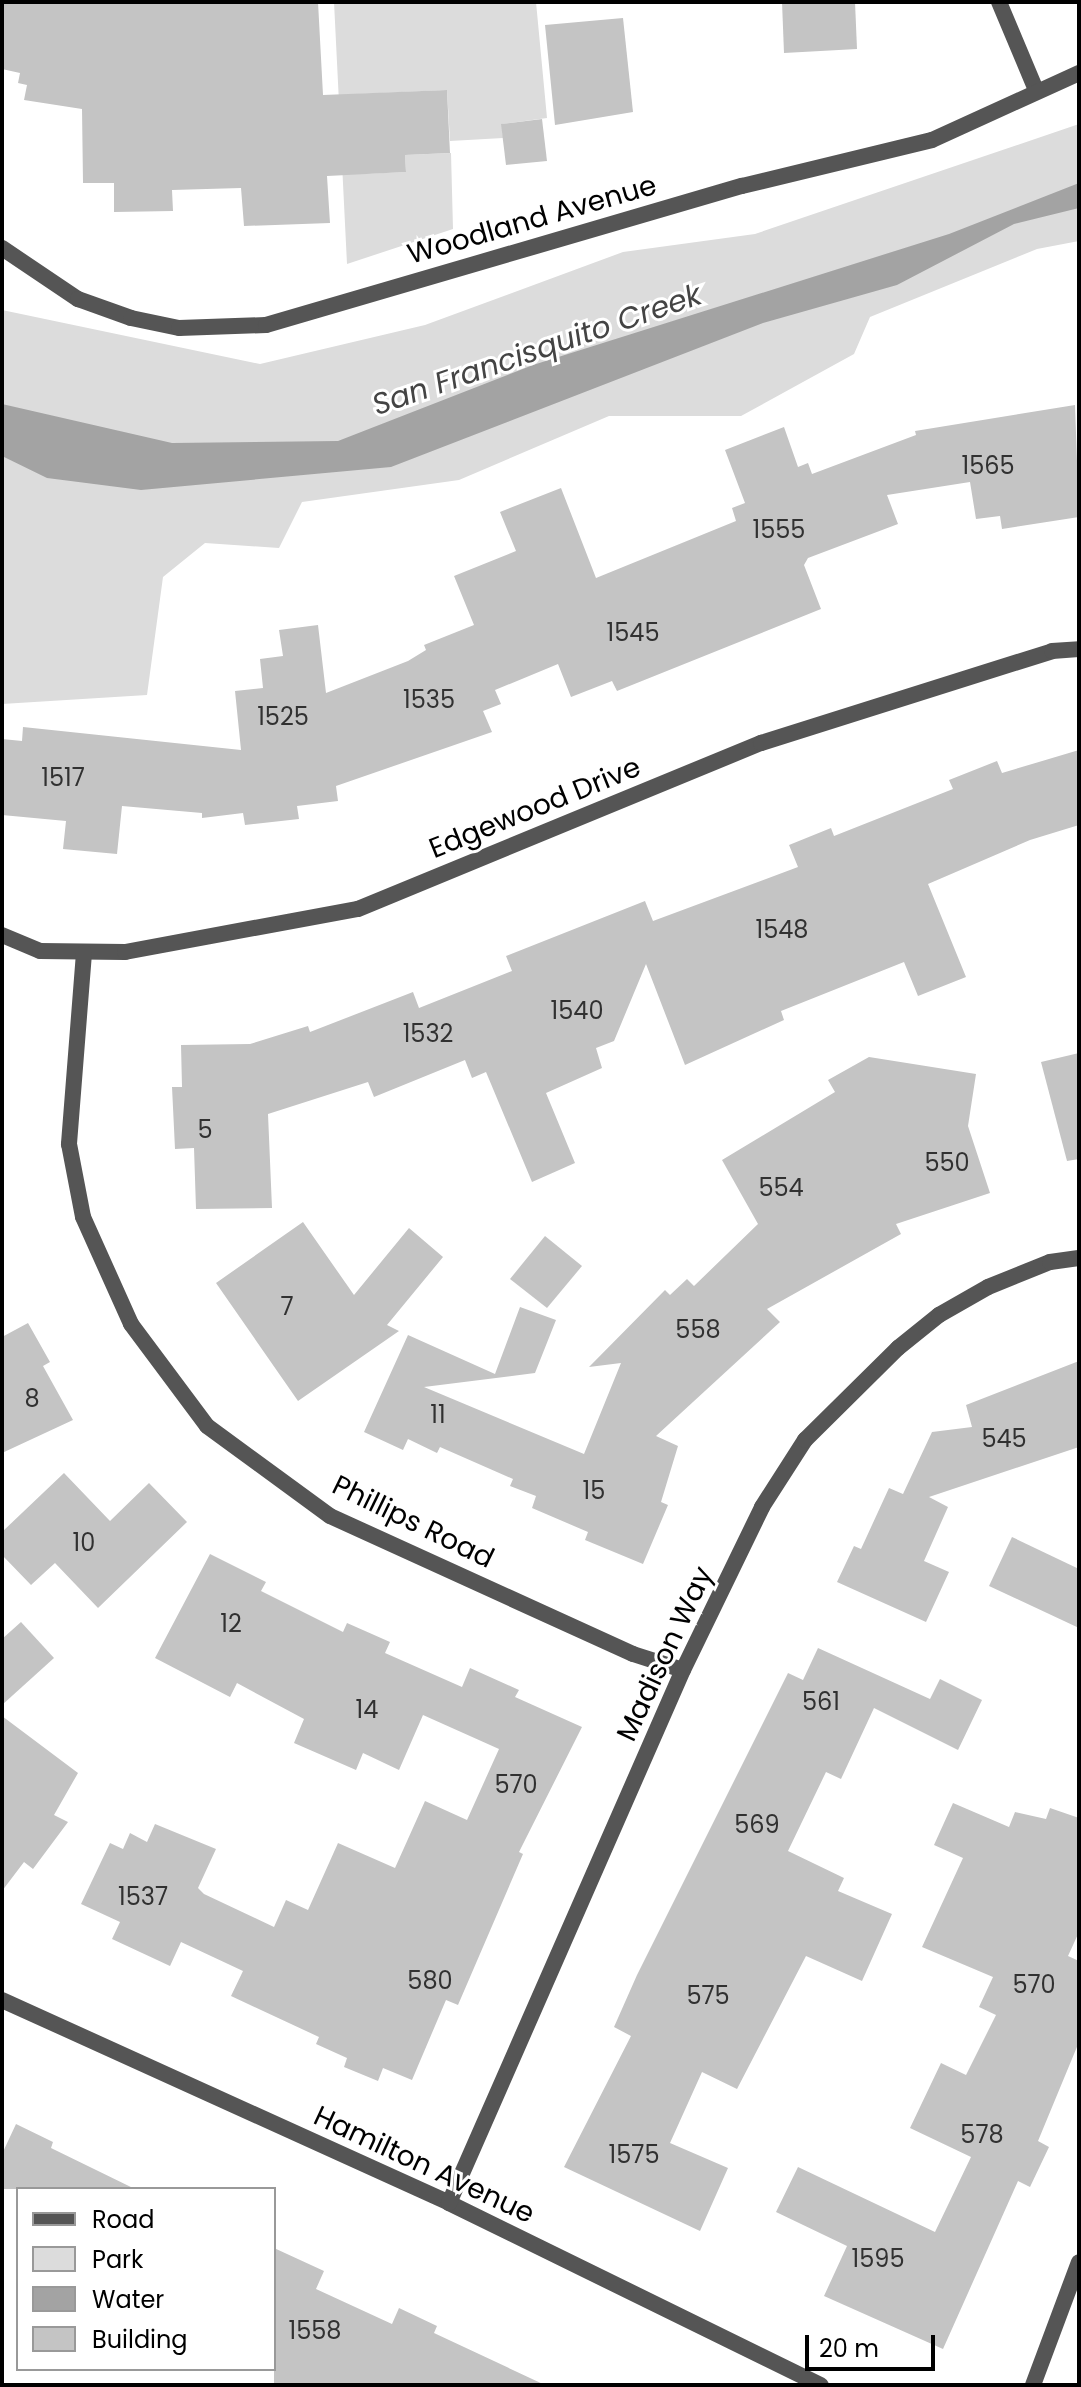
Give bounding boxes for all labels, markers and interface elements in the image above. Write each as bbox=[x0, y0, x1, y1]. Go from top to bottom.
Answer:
street label: Woodland Avenue bbox=[404, 168, 660, 272]
water label: San Francisquito Creek bbox=[368, 277, 706, 423]
house number: 1565 bbox=[961, 452, 1015, 480]
house number: 1555 bbox=[753, 516, 805, 544]
house number: 1545 bbox=[607, 619, 659, 647]
house number: 1535 bbox=[403, 686, 455, 714]
house number: 1525 bbox=[257, 703, 309, 731]
street label: Edgewood Drive bbox=[424, 750, 646, 866]
house number: 1517 bbox=[41, 764, 85, 792]
house number: 1548 bbox=[756, 916, 808, 944]
house number: 1540 bbox=[551, 997, 603, 1025]
house number: 1532 bbox=[403, 1020, 453, 1048]
house number: 5 bbox=[197, 1116, 213, 1144]
house number: 550 bbox=[924, 1149, 970, 1177]
house number: 554 bbox=[758, 1174, 804, 1202]
house number: 7 bbox=[280, 1293, 294, 1321]
house number: 558 bbox=[675, 1316, 721, 1344]
house number: 8 bbox=[24, 1385, 40, 1413]
house number: 11 bbox=[430, 1401, 446, 1429]
house number: 545 bbox=[981, 1425, 1027, 1453]
street label: Phillips Road bbox=[327, 1468, 499, 1576]
house number: 15 bbox=[583, 1477, 605, 1505]
house number: 10 bbox=[73, 1529, 95, 1557]
street label: Madison Way bbox=[610, 1561, 720, 1747]
house number: 12 bbox=[220, 1610, 242, 1638]
house number: 561 bbox=[802, 1688, 840, 1716]
house number: 14 bbox=[356, 1696, 378, 1724]
house number: 570 bbox=[494, 1771, 538, 1799]
house number: 569 bbox=[734, 1811, 780, 1839]
house number: 1537 bbox=[118, 1883, 168, 1911]
house number: 580 bbox=[407, 1967, 453, 1995]
house number: 570 bbox=[1012, 1971, 1056, 1999]
house number: 575 bbox=[686, 1982, 730, 2010]
street label: Hamilton Avenue bbox=[308, 2099, 540, 2231]
house number: 578 bbox=[960, 2121, 1004, 2149]
house number: 1575 bbox=[609, 2141, 659, 2169]
legend bbox=[16, 2187, 276, 2371]
text: Road bbox=[92, 2203, 154, 2236]
text: Park bbox=[92, 2243, 143, 2276]
house number: 1595 bbox=[852, 2245, 904, 2273]
text: Water bbox=[92, 2283, 164, 2316]
house number: 1558 bbox=[289, 2317, 341, 2345]
scale bar bbox=[809, 2319, 939, 2369]
text: Building bbox=[92, 2323, 188, 2356]
text: 20 m bbox=[819, 2332, 879, 2365]

